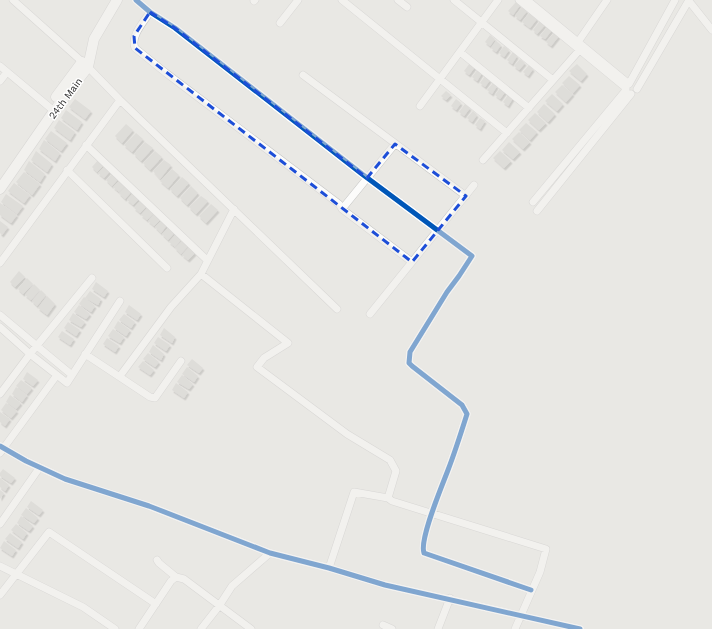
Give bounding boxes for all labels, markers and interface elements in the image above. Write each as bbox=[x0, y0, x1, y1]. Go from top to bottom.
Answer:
street label: 24th Main bbox=[46, 76, 84, 121]

